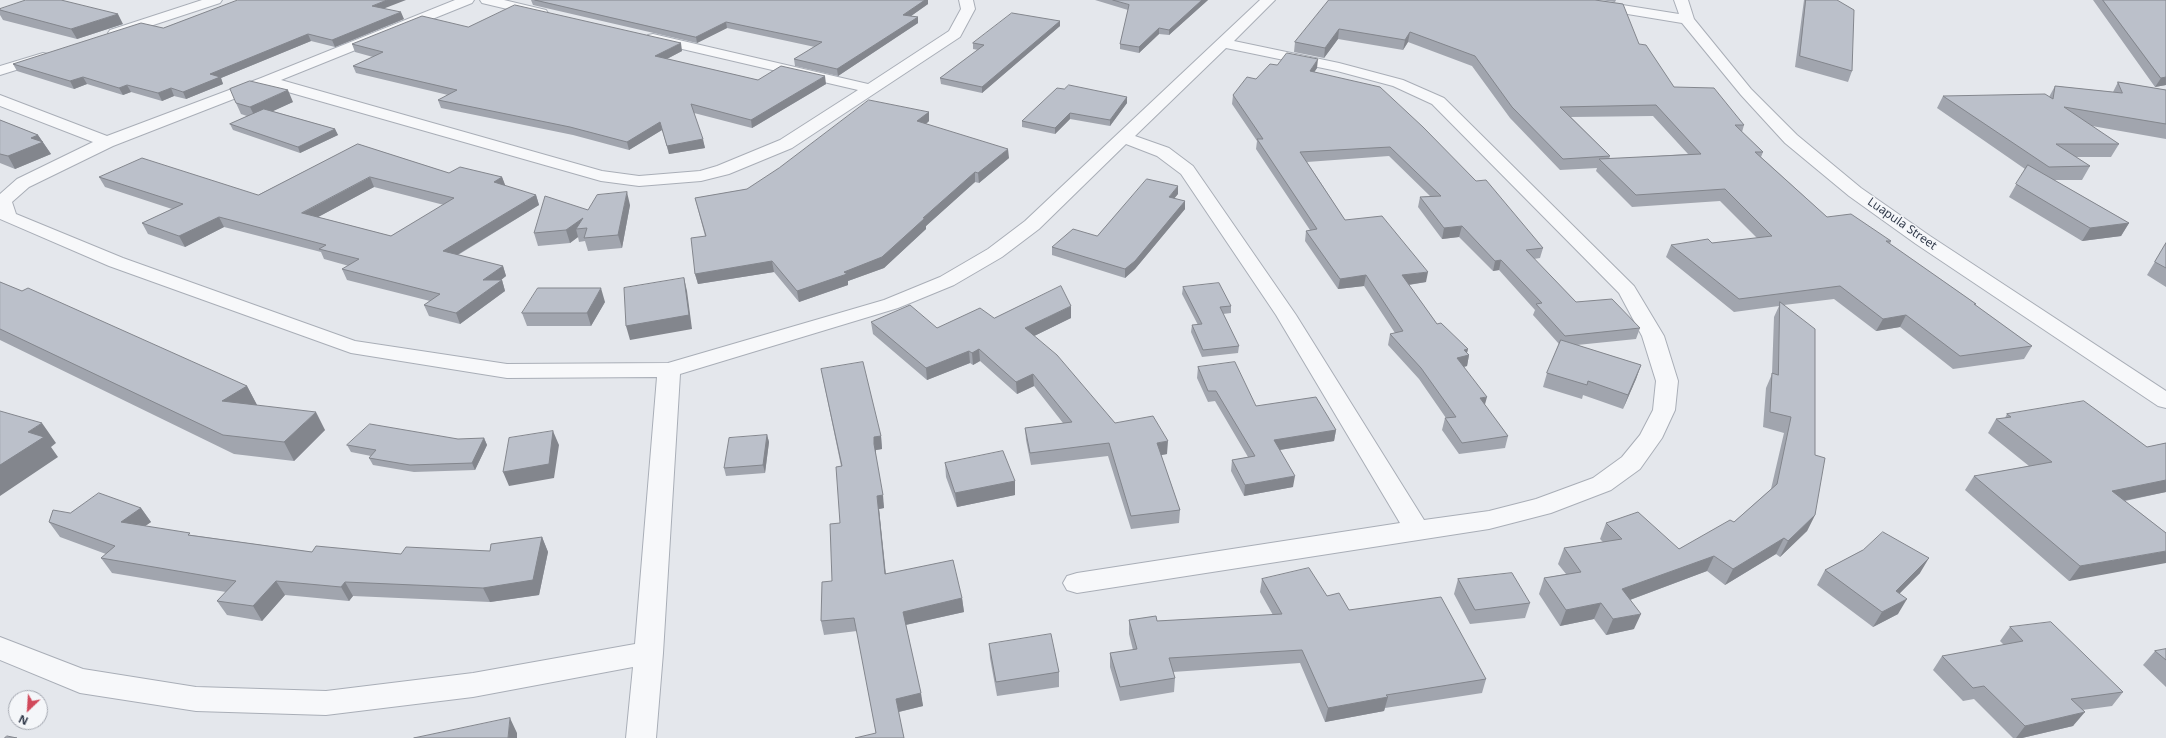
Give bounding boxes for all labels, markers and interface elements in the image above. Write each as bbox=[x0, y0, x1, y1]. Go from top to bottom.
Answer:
street label: Luapula Street bbox=[1865, 195, 1939, 253]
north arrow bbox=[8, 690, 48, 730]
text: N bbox=[16, 712, 30, 729]

